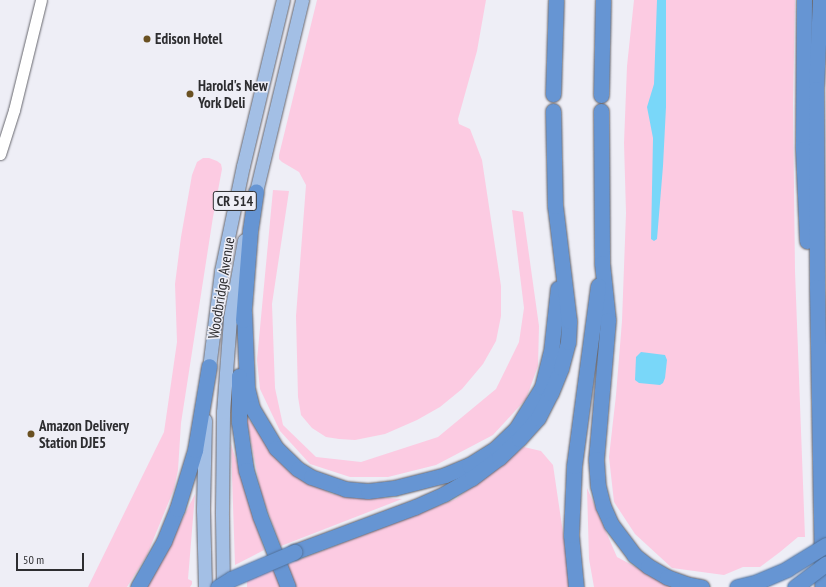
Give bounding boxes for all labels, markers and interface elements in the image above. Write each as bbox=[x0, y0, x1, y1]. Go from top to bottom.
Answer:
place label: Edison Hotel bbox=[155, 30, 222, 48]
marker: Edison Hotel bbox=[142, 34, 152, 44]
place label: Harold's New York Deli bbox=[198, 76, 268, 111]
marker: Harold's New York Deli bbox=[185, 89, 195, 99]
road number: CR 514 bbox=[212, 189, 258, 213]
street label: Woodbridge Avenue bbox=[204, 236, 238, 340]
place label: Amazon Delivery Station DJE5 bbox=[39, 416, 129, 451]
marker: Amazon Delivery Station DJE5 bbox=[26, 429, 36, 439]
scale bar bbox=[18, 545, 86, 571]
text: 50 m bbox=[23, 552, 44, 567]

